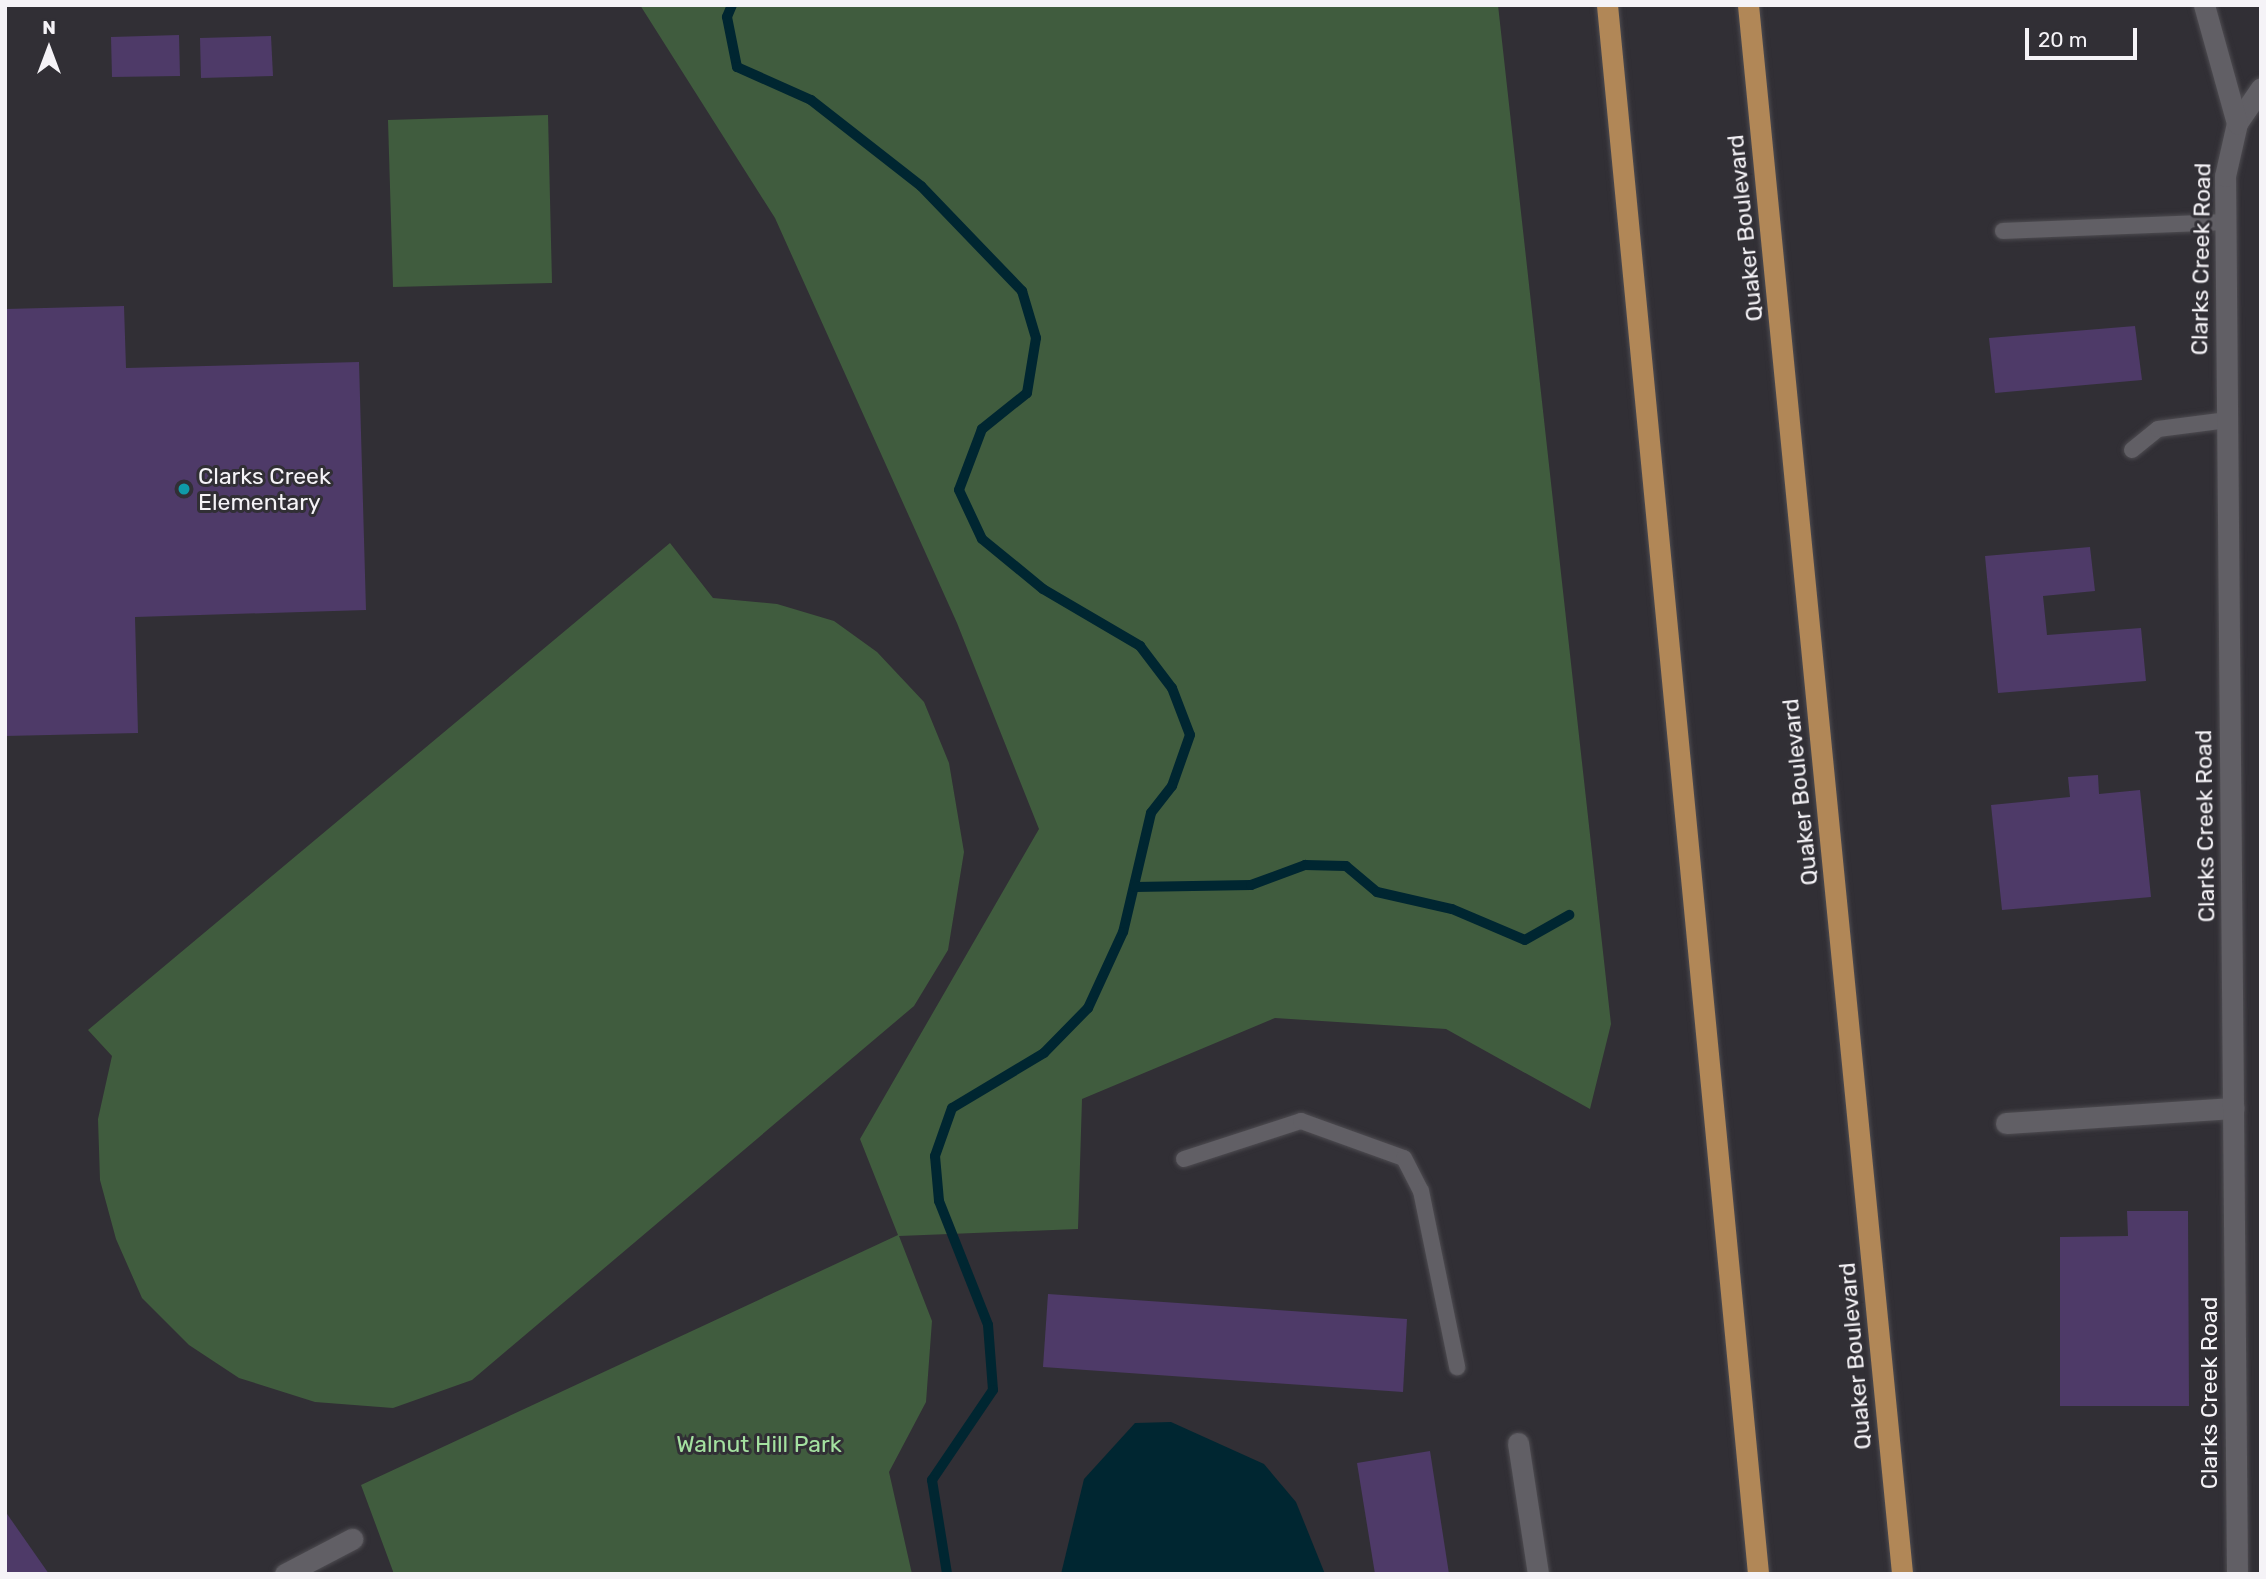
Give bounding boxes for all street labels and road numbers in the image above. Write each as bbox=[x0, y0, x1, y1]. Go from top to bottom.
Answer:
street label: Quaker Boulevard bbox=[1721, 133, 1769, 323]
street label: Clarks Creek Road bbox=[2186, 162, 2216, 356]
street label: Quaker Boulevard bbox=[1776, 697, 1824, 887]
street label: Clarks Creek Road bbox=[2190, 729, 2220, 923]
street label: Quaker Boulevard bbox=[1833, 1261, 1877, 1451]
street label: Clarks Creek Road bbox=[2195, 1297, 2223, 1489]

